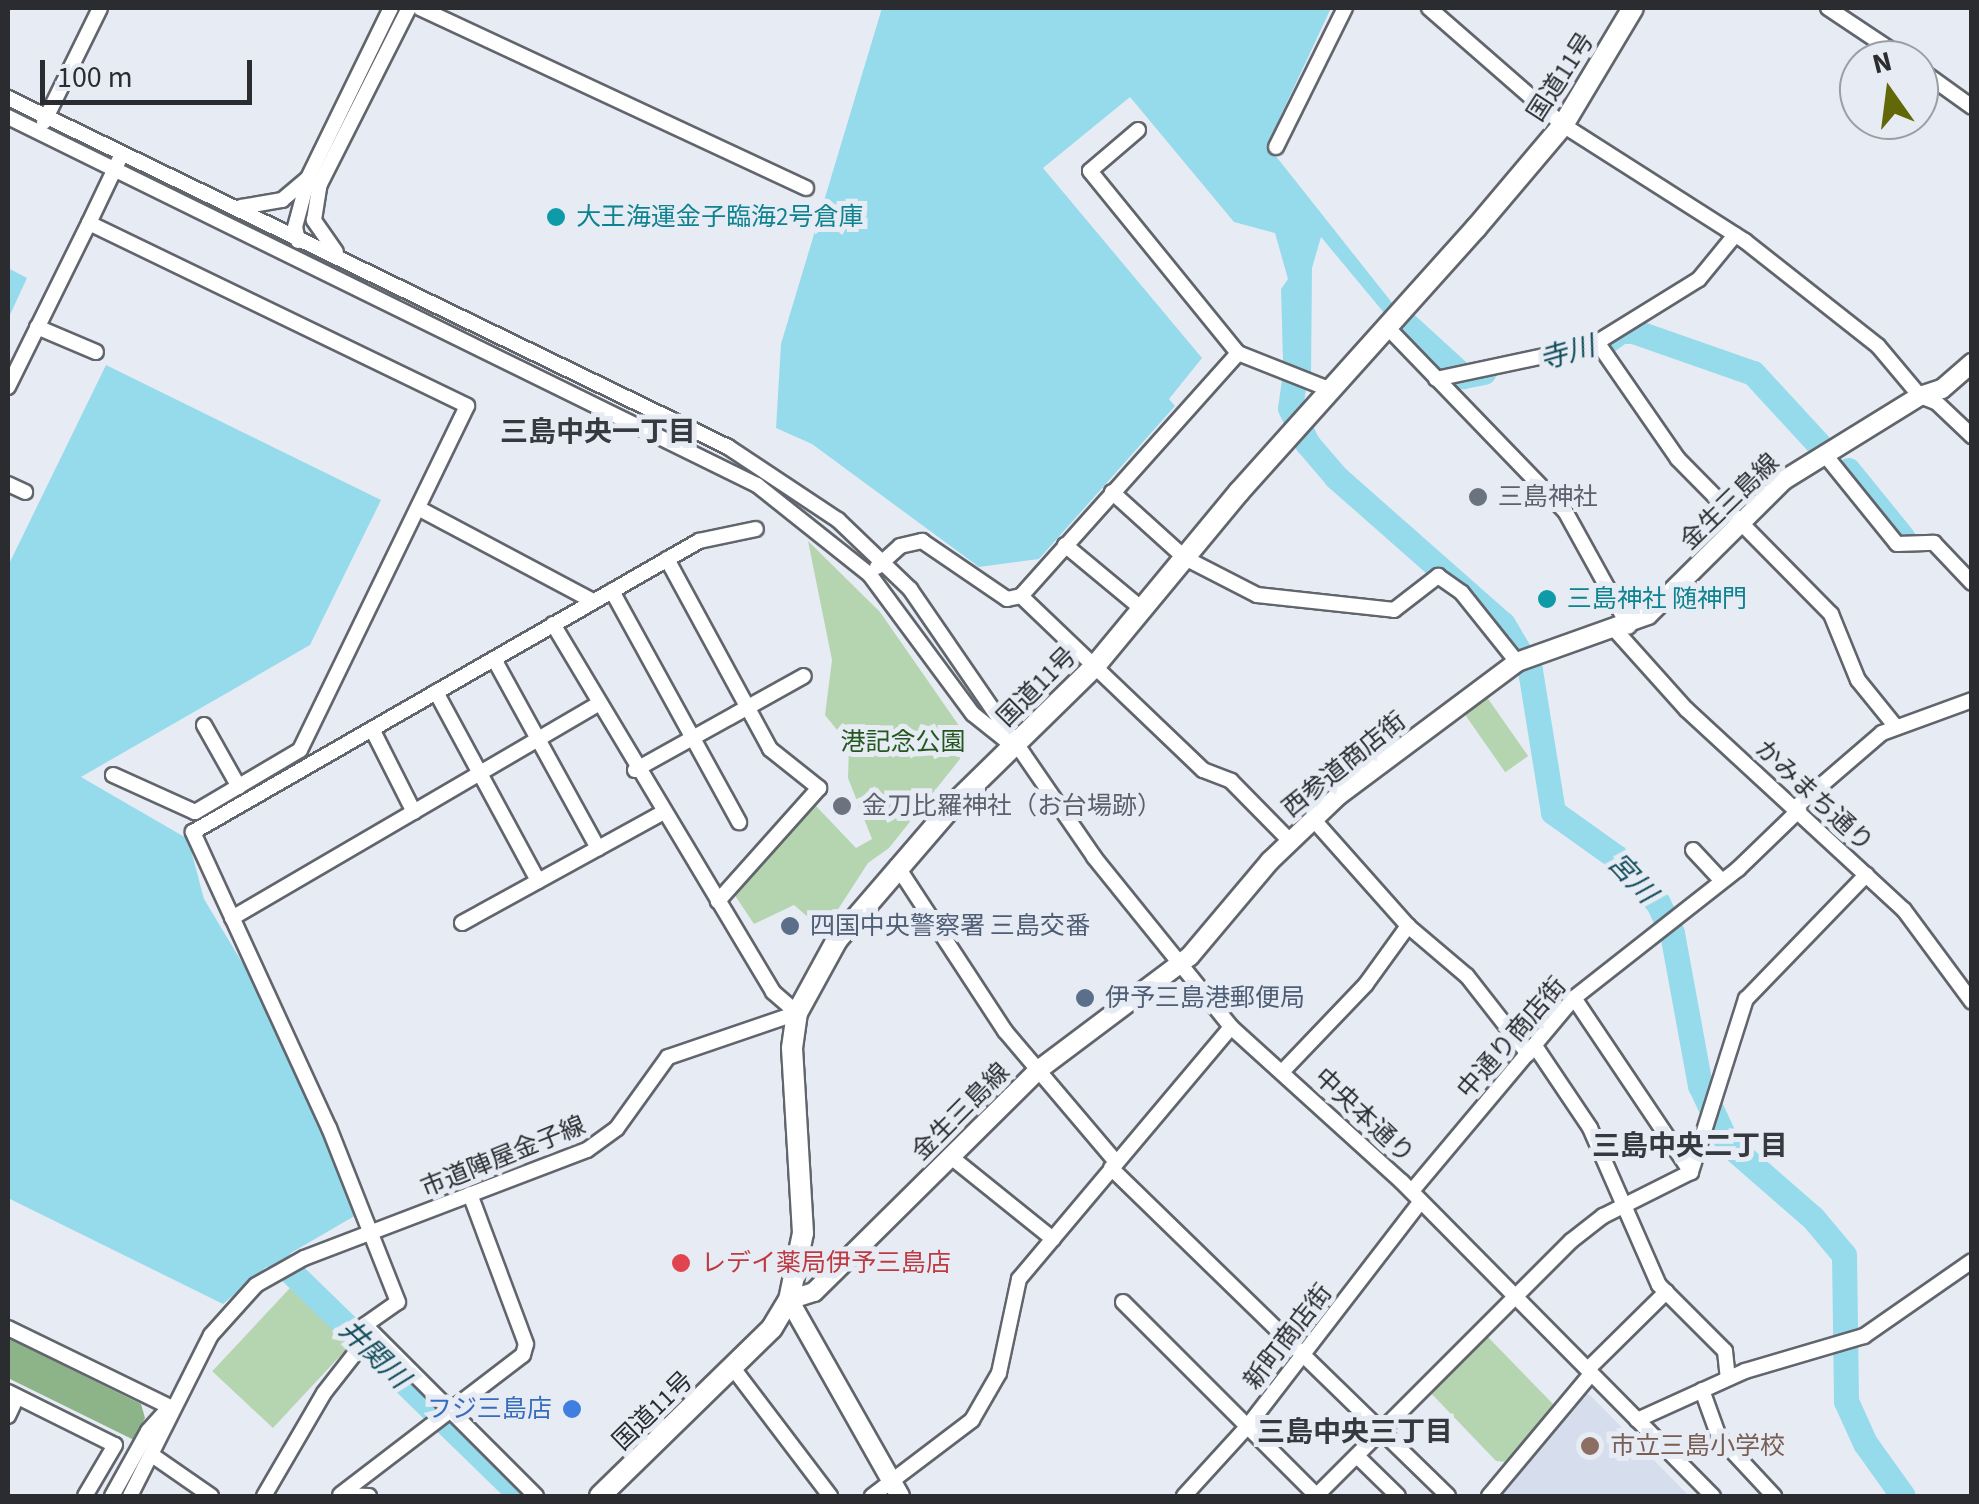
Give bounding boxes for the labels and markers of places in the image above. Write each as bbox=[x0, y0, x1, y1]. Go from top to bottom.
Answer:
place label: 大王海運金子臨海2号倉庫 bbox=[576, 202, 863, 232]
marker: 大王海運金子臨海2号倉庫 bbox=[545, 206, 567, 228]
place label: 三島神社 bbox=[1498, 482, 1598, 512]
marker: 三島神社 bbox=[1467, 486, 1489, 508]
place label: 三島神社 随神門 bbox=[1567, 584, 1747, 614]
marker: 三島神社 随神門 bbox=[1536, 588, 1558, 610]
place label: 金刀比羅神社（お台場跡） bbox=[862, 791, 1162, 821]
marker: 金刀比羅神社（お台場跡） bbox=[831, 795, 853, 817]
place label: 四国中央警察署 三島交番 bbox=[810, 911, 1090, 941]
marker: 四国中央警察署 三島交番 bbox=[779, 915, 801, 937]
place label: 伊予三島港郵便局 bbox=[1105, 983, 1305, 1013]
marker: 伊予三島港郵便局 bbox=[1074, 987, 1096, 1009]
place label: レデイ薬局伊予三島店 bbox=[701, 1248, 951, 1278]
marker: レデイ薬局伊予三島店 bbox=[670, 1252, 692, 1274]
place label: フジ三島店 bbox=[427, 1394, 552, 1424]
marker: フジ三島店 bbox=[561, 1398, 583, 1420]
place label: 市立三島小学校 bbox=[1610, 1431, 1785, 1461]
marker: 市立三島小学校 bbox=[1579, 1435, 1601, 1457]

